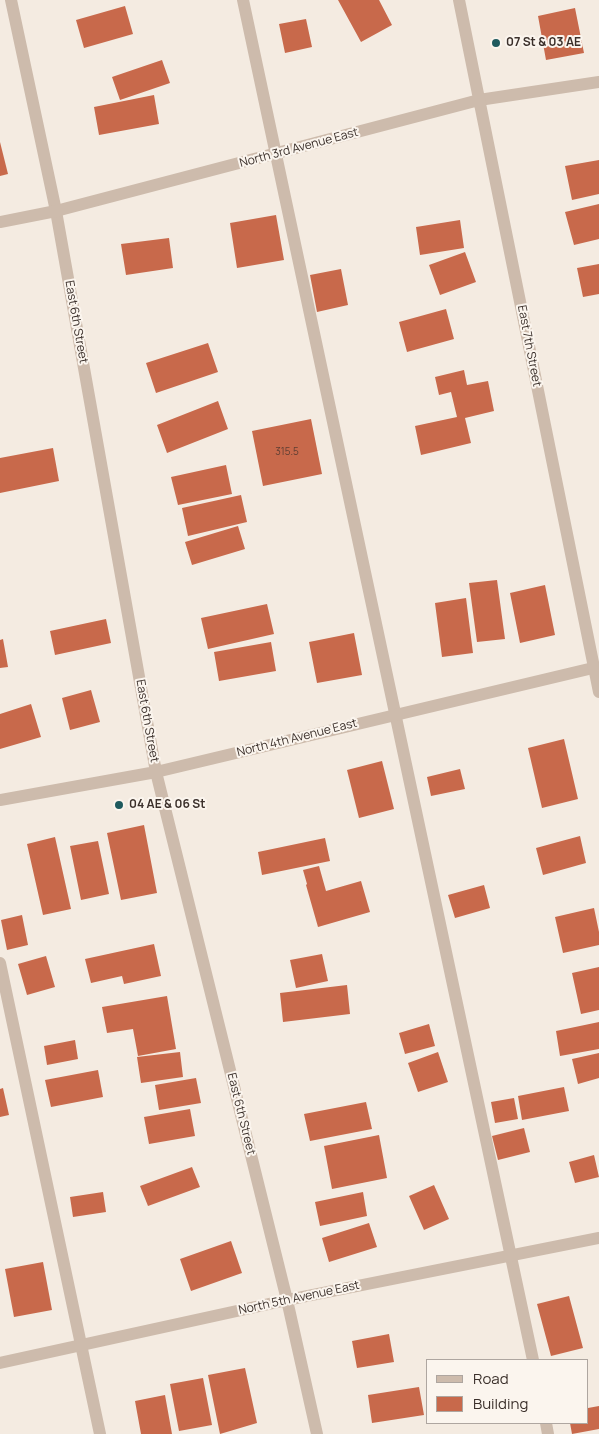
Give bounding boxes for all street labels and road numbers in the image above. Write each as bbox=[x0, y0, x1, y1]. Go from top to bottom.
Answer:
street label: North 3rd Avenue East bbox=[238, 125, 360, 171]
street label: East 6th Street bbox=[62, 279, 90, 365]
street label: East 7th Street bbox=[514, 304, 544, 388]
street label: East 6th Street bbox=[133, 678, 161, 764]
street label: North 4th Avenue East bbox=[235, 716, 359, 760]
street label: East 6th Street bbox=[224, 1071, 258, 1157]
street label: North 5th Avenue East bbox=[237, 1278, 361, 1318]

